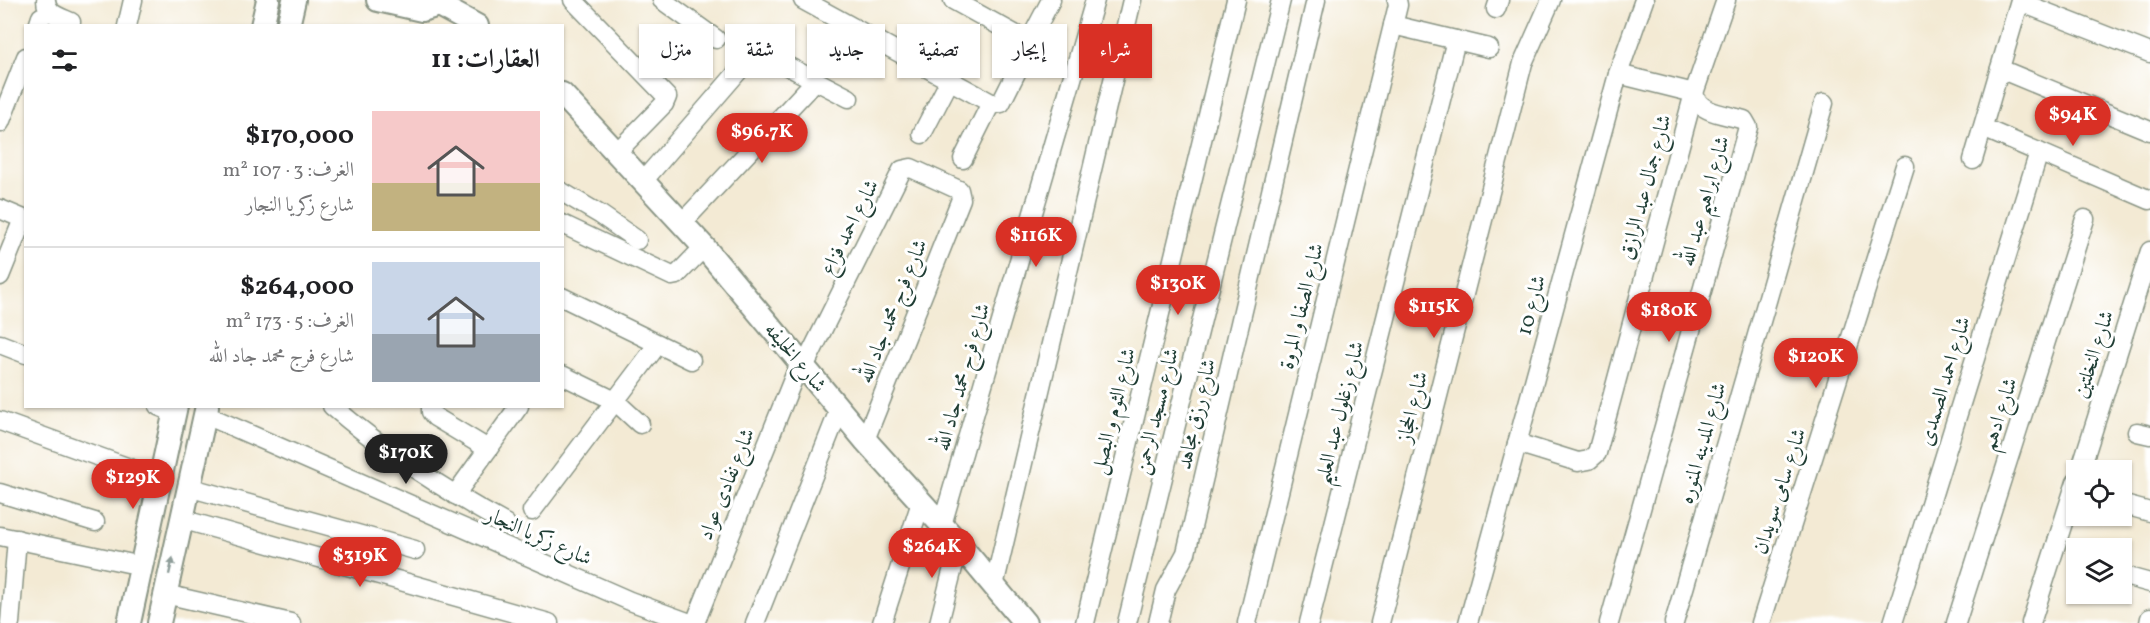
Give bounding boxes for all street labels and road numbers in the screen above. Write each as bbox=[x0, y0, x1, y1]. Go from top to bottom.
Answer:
street label: شارع جمال عبد الرازق bbox=[1613, 111, 1682, 264]
street label: شارع ابراهيم عبد الله bbox=[1669, 132, 1743, 271]
street label: شارع احمد فزاع bbox=[814, 175, 889, 281]
street label: شارع فرج محمد جاد الله bbox=[848, 234, 938, 389]
street label: شارع الصفا و المروة bbox=[1273, 240, 1334, 373]
street label: شارع 10 bbox=[1510, 272, 1556, 339]
street label: شارع فرح محمد جاد الله bbox=[925, 299, 1001, 456]
street label: شارع النخلتين bbox=[2067, 307, 2124, 403]
street label: شارع احمد الصمدى bbox=[1912, 313, 1981, 450]
street label: شارع الخليفه bbox=[755, 317, 833, 401]
street label: شارع زغلول عبد العليم bbox=[1309, 338, 1377, 489]
street label: شارع الثوم و البصل bbox=[1085, 345, 1146, 478]
street label: شارع مسجد الرحمن bbox=[1128, 345, 1189, 478]
street label: شارع رزق مجاهد bbox=[1171, 356, 1226, 473]
street label: شارع الحجاز bbox=[1390, 369, 1438, 448]
street label: شارع ادهم bbox=[1975, 374, 2030, 456]
street label: شارع المدينه المنوره bbox=[1672, 379, 1737, 508]
street label: شارع نفادى عواد bbox=[692, 424, 765, 546]
street label: شارع سامى سويدان bbox=[1746, 425, 1816, 559]
street label: شارع زكريا النجار bbox=[478, 500, 596, 576]

